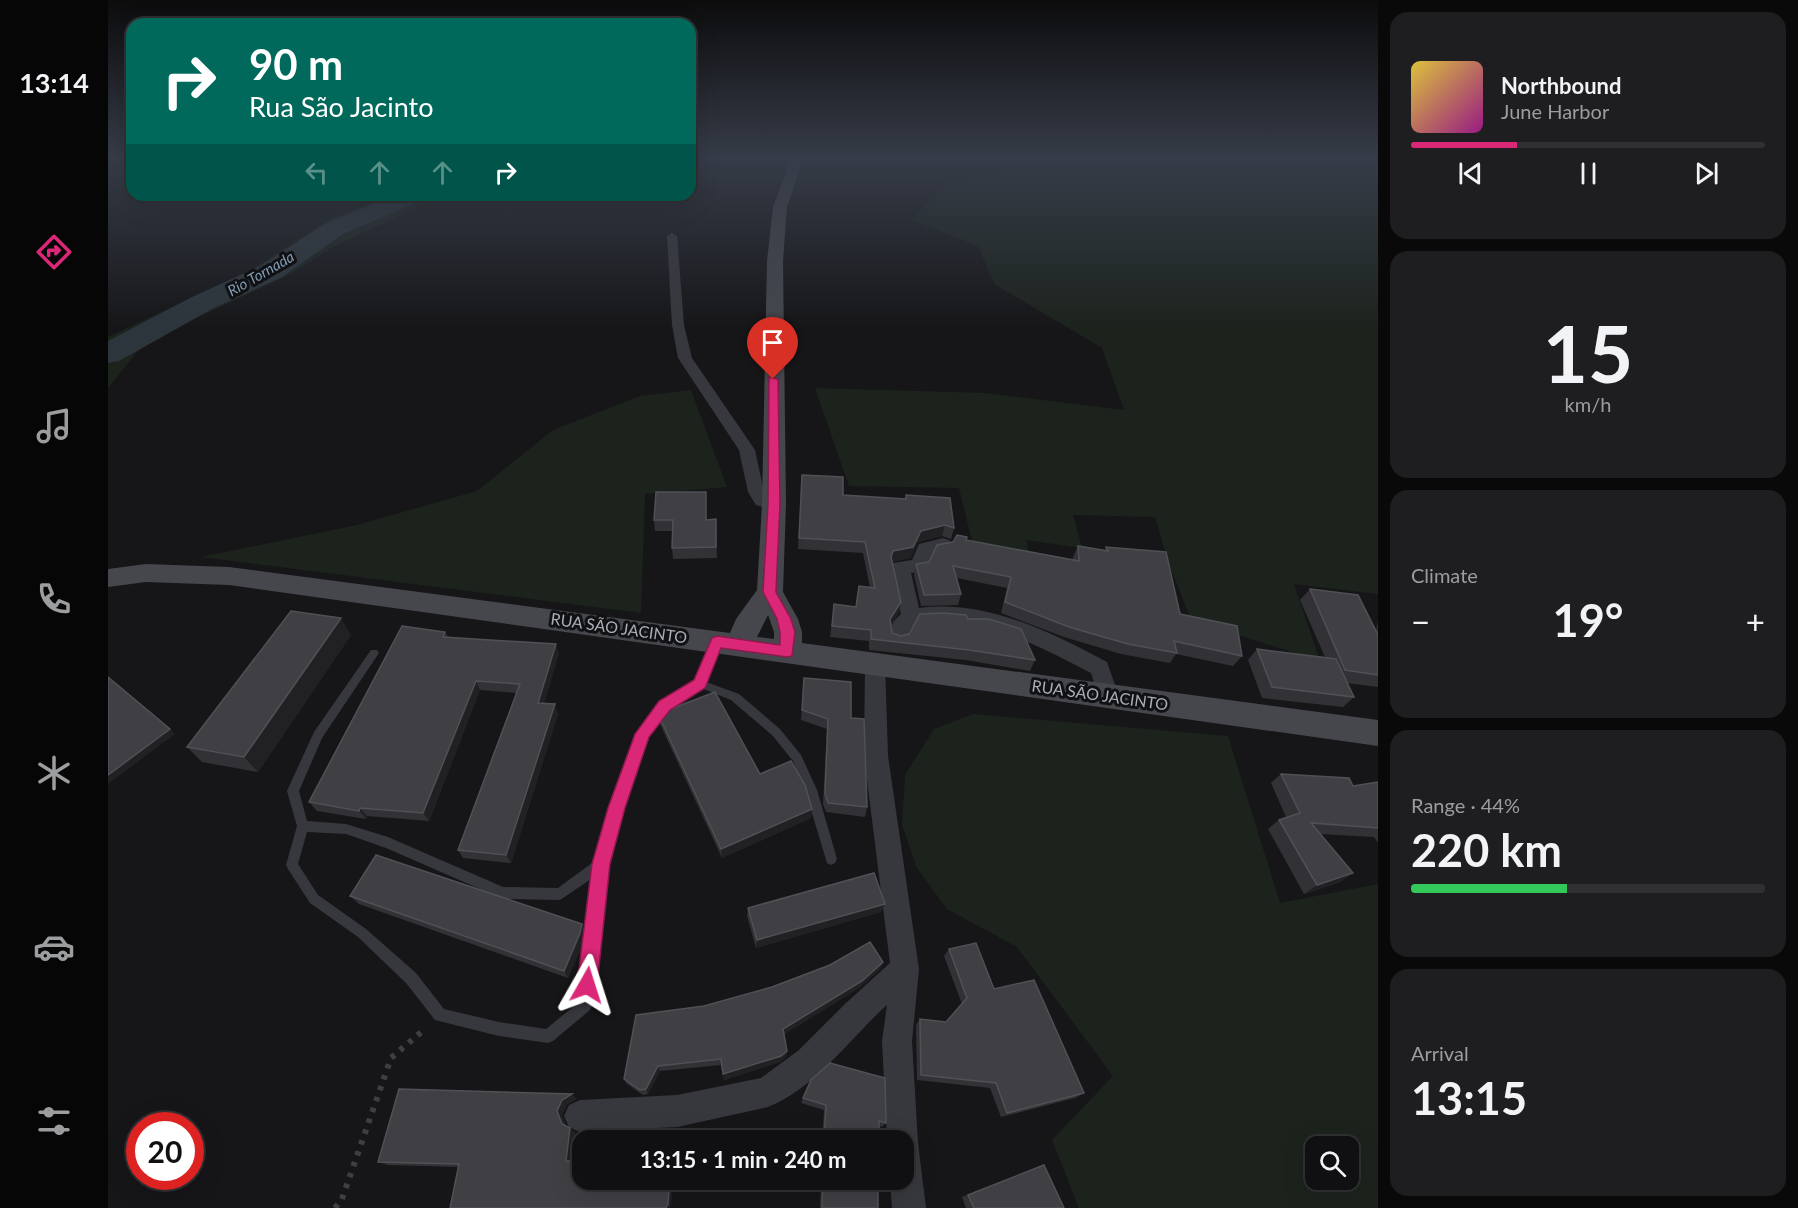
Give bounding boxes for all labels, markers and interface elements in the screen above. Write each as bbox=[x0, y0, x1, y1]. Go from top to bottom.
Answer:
text: 90 m bbox=[249, 39, 343, 89]
icon: right bbox=[150, 42, 228, 120]
text: 13:14 bbox=[19, 66, 89, 99]
text: Northbound bbox=[1501, 72, 1621, 99]
text: Rua São Jacinto bbox=[249, 90, 434, 123]
text: June Harbor bbox=[1501, 99, 1609, 123]
icon: left bbox=[300, 156, 333, 189]
icon: ahead bbox=[363, 156, 396, 189]
icon: ahead bbox=[426, 156, 459, 189]
icon: right bbox=[489, 156, 522, 189]
icon: previous bbox=[1454, 157, 1487, 190]
icon: pause bbox=[1572, 157, 1605, 190]
icon: next bbox=[1690, 157, 1723, 190]
icon: directions bbox=[33, 231, 75, 273]
water label: Rio Tornada bbox=[224, 247, 297, 299]
text: 15 bbox=[1543, 306, 1633, 400]
pin bbox=[747, 317, 798, 379]
icon: arrive bbox=[756, 326, 789, 359]
text: km/h bbox=[1565, 392, 1611, 416]
icon: music bbox=[33, 405, 75, 447]
text: Climate bbox=[1411, 563, 1478, 587]
icon: phone bbox=[33, 578, 75, 620]
text: 19° bbox=[1553, 593, 1623, 647]
text: − bbox=[1411, 601, 1430, 641]
text: + bbox=[1746, 601, 1765, 641]
street label: RUA SÃO JACINTO bbox=[550, 609, 689, 647]
street label: RUA SÃO JACINTO bbox=[1031, 676, 1170, 714]
icon: climate bbox=[33, 752, 75, 794]
text: Range · 44% bbox=[1411, 793, 1520, 817]
text: 220 km bbox=[1411, 823, 1562, 877]
icon: car bbox=[33, 926, 75, 968]
position arrow bbox=[555, 953, 619, 1017]
text: Arrival bbox=[1411, 1041, 1469, 1065]
text: 13:15 bbox=[1411, 1071, 1527, 1125]
icon: filters bbox=[33, 1100, 75, 1142]
speed limit sign: 20 bbox=[126, 1112, 204, 1190]
map controls bbox=[1305, 1136, 1359, 1190]
button: search bbox=[1305, 1136, 1359, 1190]
text: 13:15 · 1 min · 240 m bbox=[640, 1146, 846, 1173]

